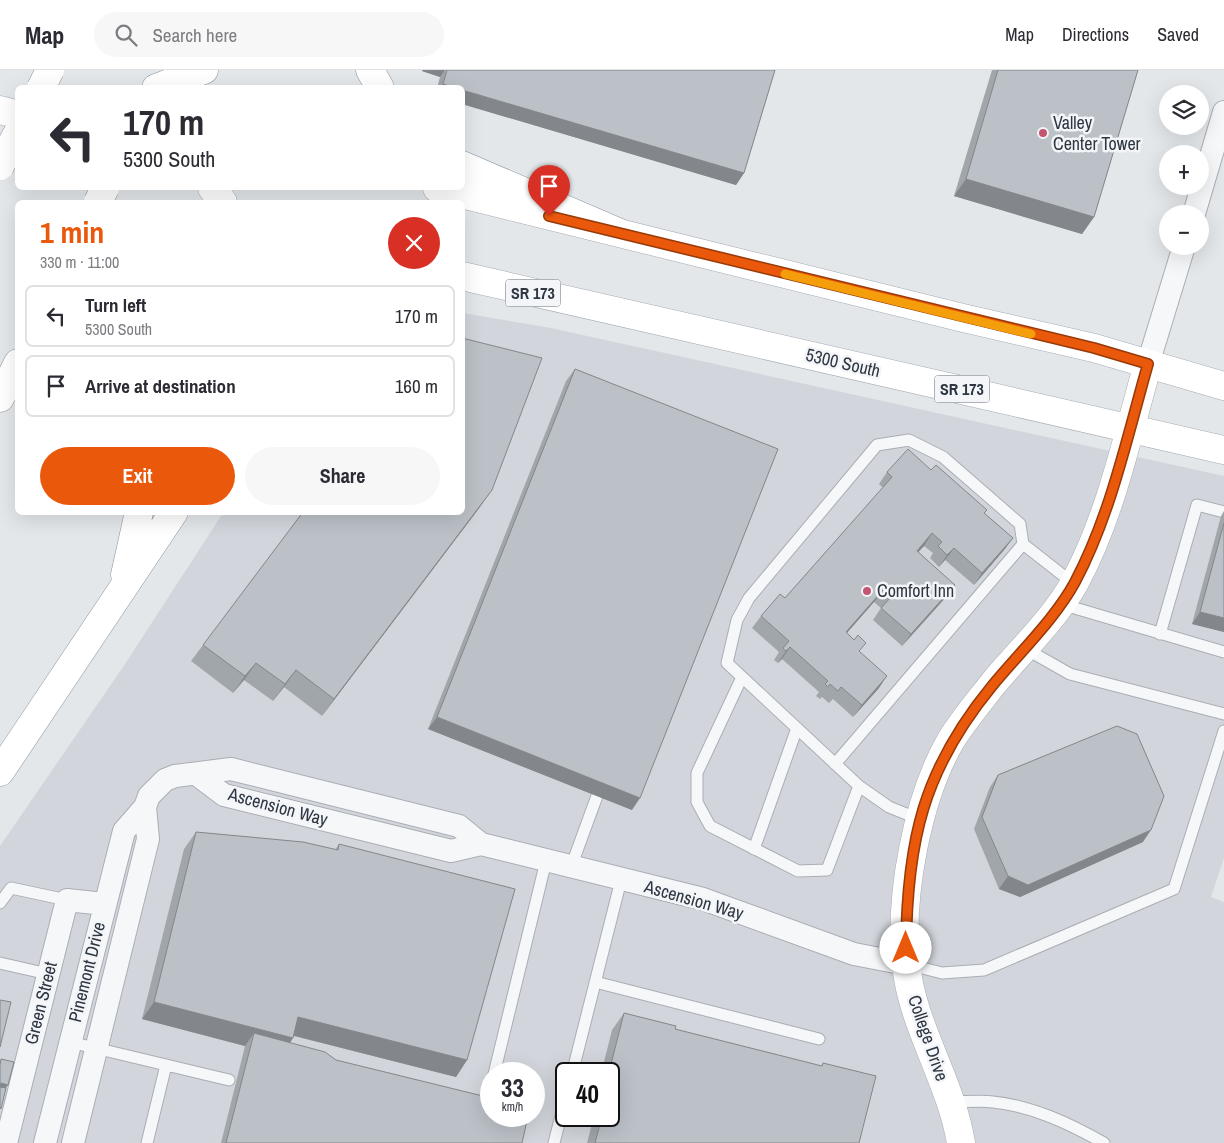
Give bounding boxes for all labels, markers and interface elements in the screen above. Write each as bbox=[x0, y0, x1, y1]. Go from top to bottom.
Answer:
search box bbox=[94, 12, 444, 57]
text: Map bbox=[25, 19, 64, 51]
icon: search bbox=[112, 21, 140, 49]
text: Search here bbox=[152, 22, 237, 48]
text: Map bbox=[1005, 22, 1034, 47]
text: Directions bbox=[1062, 22, 1129, 47]
text: Saved bbox=[1157, 22, 1199, 47]
map controls bbox=[1159, 85, 1209, 255]
button: layers bbox=[1159, 85, 1209, 135]
text: 170 m bbox=[123, 99, 204, 146]
icon: left bbox=[40, 105, 105, 170]
place label: Valley Center Tower bbox=[1053, 110, 1141, 156]
marker: Valley Center Tower bbox=[1037, 127, 1049, 139]
text: 5300 South bbox=[123, 144, 215, 174]
button: + bbox=[1159, 145, 1209, 195]
pin bbox=[528, 165, 570, 216]
icon: arrive bbox=[535, 172, 563, 200]
button: − bbox=[1159, 205, 1209, 255]
text: 1 min bbox=[40, 212, 104, 252]
button: close bbox=[388, 217, 440, 269]
text: 330 m · 11:00 bbox=[40, 251, 119, 273]
road number: SR 173 bbox=[506, 280, 560, 307]
text: Turn left bbox=[85, 292, 146, 318]
icon: left bbox=[42, 302, 70, 330]
text: 170 m bbox=[395, 303, 438, 329]
text: 5300 South bbox=[85, 318, 152, 340]
street label: 5300 South bbox=[804, 342, 883, 383]
icon: arrive bbox=[42, 372, 70, 400]
text: Arrive at destination bbox=[85, 373, 236, 399]
text: 160 m bbox=[395, 373, 438, 399]
road number: SR 173 bbox=[934, 376, 990, 402]
button: Exit bbox=[40, 447, 235, 505]
button: Share bbox=[245, 447, 440, 505]
place label: Comfort Inn bbox=[877, 578, 954, 603]
marker: Comfort Inn bbox=[861, 585, 873, 597]
street label: Ascension Way bbox=[225, 781, 331, 832]
street label: Ascension Way bbox=[641, 873, 747, 926]
street label: Pinemont Drive bbox=[62, 919, 111, 1025]
position arrow bbox=[879, 921, 931, 973]
street label: Green Street bbox=[18, 959, 63, 1047]
street label: College Drive bbox=[902, 991, 955, 1084]
speed limit sign: 40 bbox=[555, 1062, 620, 1127]
text: 33 bbox=[501, 1071, 524, 1105]
text: km/h bbox=[502, 1099, 523, 1115]

